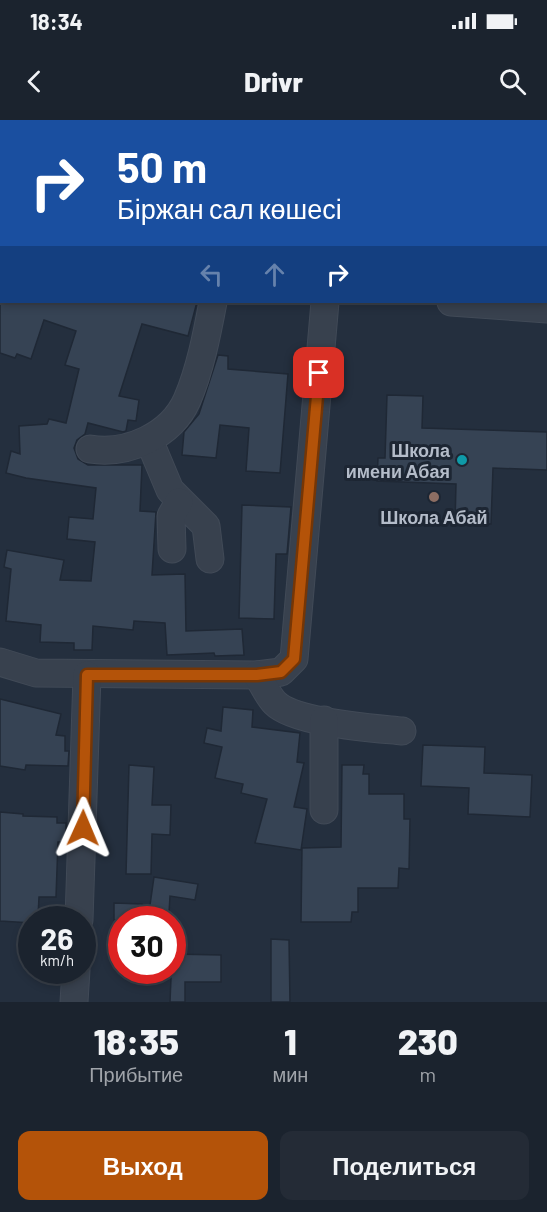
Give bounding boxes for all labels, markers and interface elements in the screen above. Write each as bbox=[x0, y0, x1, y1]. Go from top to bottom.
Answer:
text: 18:34 bbox=[30, 8, 83, 34]
icon: back bbox=[18, 65, 51, 98]
text: Drivr bbox=[244, 65, 303, 97]
icon: search bbox=[496, 65, 529, 98]
text: 50 m bbox=[117, 141, 207, 191]
icon: right bbox=[18, 144, 96, 222]
text: Біржан сал көшесі bbox=[117, 192, 342, 224]
icon: left bbox=[195, 258, 228, 291]
icon: ahead bbox=[258, 258, 291, 291]
icon: right bbox=[321, 258, 354, 291]
pin bbox=[293, 347, 344, 398]
icon: arrive bbox=[302, 356, 335, 389]
place label: Школа имени Абая bbox=[346, 439, 451, 482]
marker: Школа имени Абая bbox=[455, 453, 469, 467]
marker: Школа Абай bbox=[427, 490, 441, 504]
place label: Школа Абай bbox=[380, 506, 488, 528]
position arrow bbox=[51, 796, 115, 860]
speed limit sign: 30 bbox=[108, 906, 186, 984]
text: 26 bbox=[41, 920, 73, 956]
text: km/h bbox=[40, 951, 74, 969]
text: 18:35 bbox=[94, 1019, 179, 1062]
text: 1 bbox=[284, 1019, 297, 1062]
text: 230 bbox=[398, 1019, 458, 1062]
text: Прибытие bbox=[89, 1062, 183, 1086]
text: мин bbox=[272, 1062, 308, 1086]
text: m bbox=[419, 1062, 436, 1086]
button: Выход bbox=[18, 1131, 268, 1200]
button: Поделиться bbox=[280, 1131, 529, 1200]

